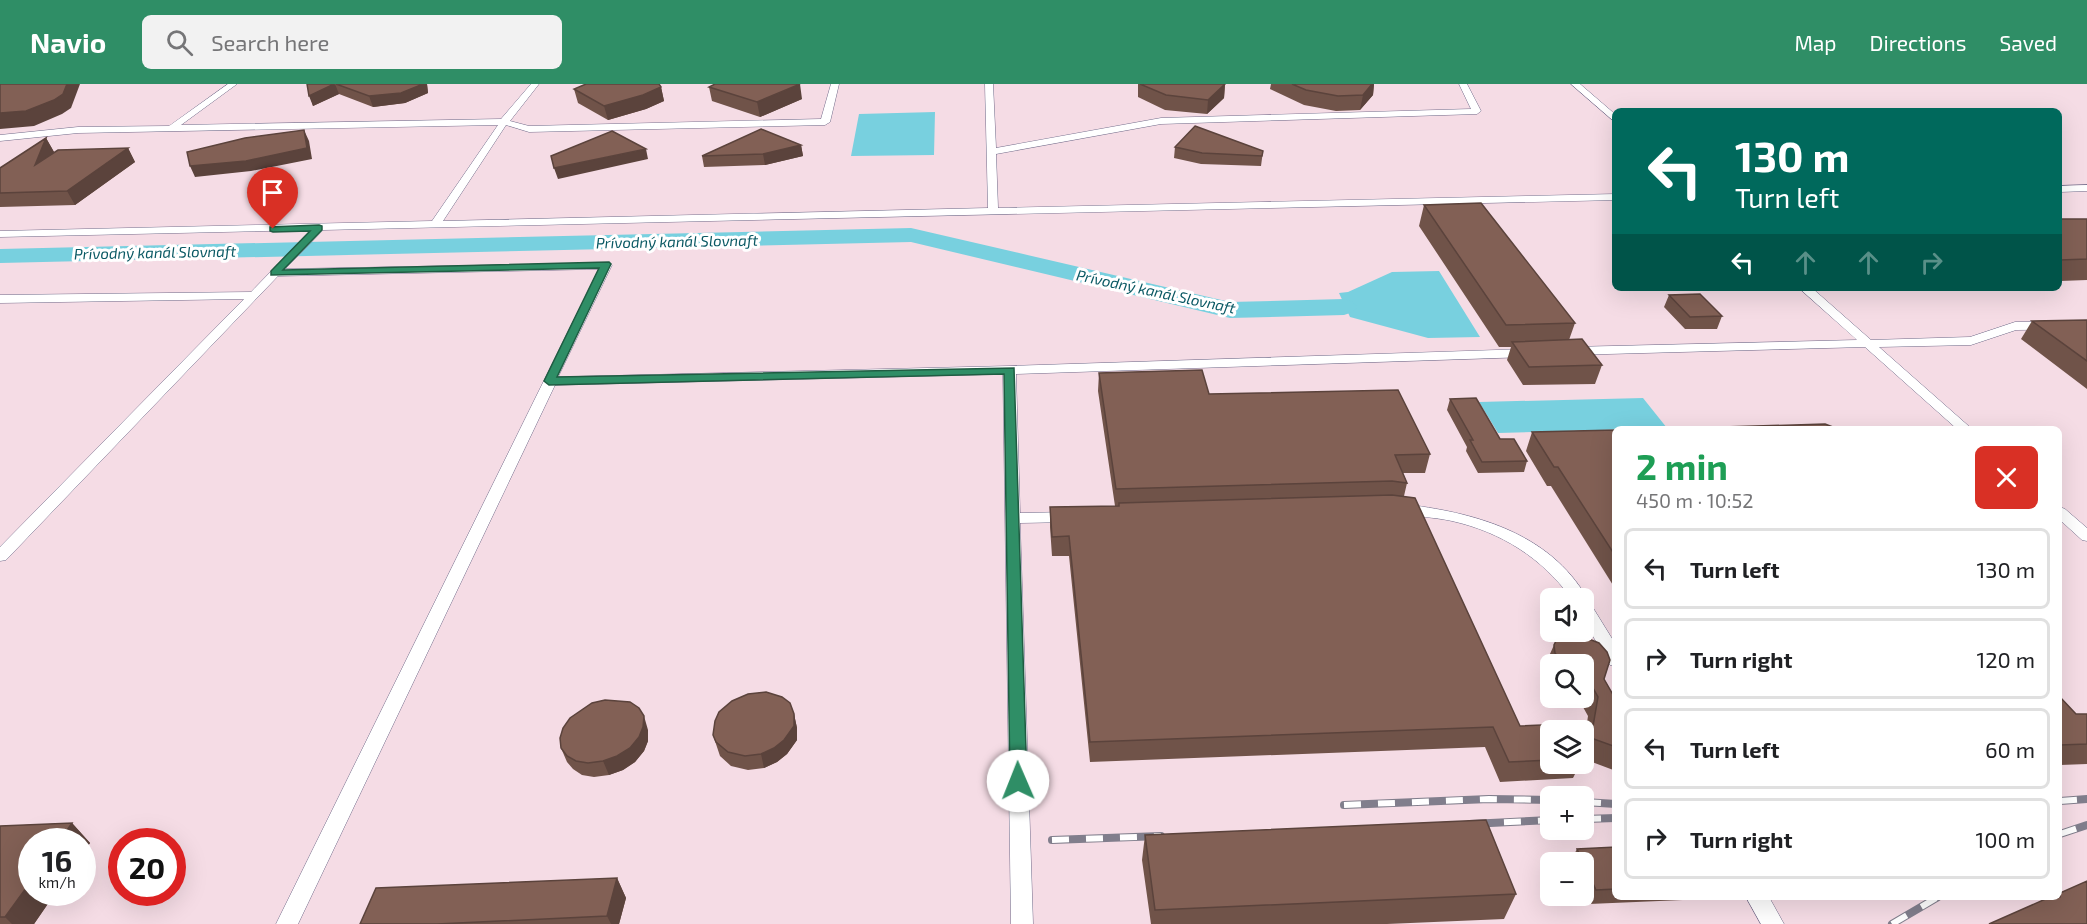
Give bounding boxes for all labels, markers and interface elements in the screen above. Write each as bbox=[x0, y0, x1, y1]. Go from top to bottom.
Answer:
search box bbox=[142, 15, 562, 69]
text: Navio bbox=[30, 25, 106, 59]
icon: search bbox=[163, 26, 196, 59]
text: Search here bbox=[211, 29, 329, 55]
text: Map bbox=[1794, 30, 1837, 55]
text: Directions bbox=[1870, 30, 1966, 55]
text: Saved bbox=[1999, 30, 2057, 55]
text: 130 m bbox=[1735, 130, 1850, 180]
icon: left bbox=[1636, 132, 1714, 210]
pin bbox=[247, 167, 298, 229]
icon: arrive bbox=[256, 176, 289, 209]
text: Turn left bbox=[1735, 181, 1839, 213]
water label: Prívodný kanál Slovnaft bbox=[596, 231, 759, 252]
water label: Prívodný kanál Slovnaft bbox=[74, 242, 237, 263]
icon: left bbox=[1726, 246, 1759, 279]
icon: ahead bbox=[1789, 246, 1822, 279]
icon: ahead bbox=[1852, 246, 1885, 279]
icon: right bbox=[1915, 246, 1948, 279]
water label: Prívodný kanál Slovnaft bbox=[1075, 265, 1238, 318]
text: 2 min bbox=[1636, 444, 1728, 487]
button: close bbox=[1975, 446, 2038, 509]
text: 450 m · 10:52 bbox=[1636, 488, 1753, 512]
icon: left bbox=[1639, 552, 1672, 585]
text: Turn left bbox=[1690, 556, 1779, 582]
text: 130 m bbox=[1977, 556, 2035, 582]
map controls bbox=[1540, 588, 1594, 906]
button: sound bbox=[1540, 588, 1594, 642]
icon: right bbox=[1639, 642, 1672, 675]
text: Turn right bbox=[1690, 646, 1792, 672]
text: 120 m bbox=[1976, 646, 2035, 672]
button: search bbox=[1540, 654, 1594, 708]
button: layers bbox=[1540, 720, 1594, 774]
icon: left bbox=[1639, 732, 1672, 765]
text: Turn left bbox=[1690, 736, 1779, 762]
text: 60 m bbox=[1985, 736, 2035, 762]
position arrow bbox=[986, 749, 1050, 813]
button: + bbox=[1540, 786, 1594, 840]
icon: right bbox=[1639, 822, 1672, 855]
text: Turn right bbox=[1690, 826, 1792, 852]
text: 100 m bbox=[1976, 826, 2035, 852]
speed limit sign: 20 bbox=[108, 828, 186, 906]
text: 16 bbox=[42, 842, 72, 878]
button: − bbox=[1540, 852, 1594, 906]
text: km/h bbox=[38, 873, 76, 891]

